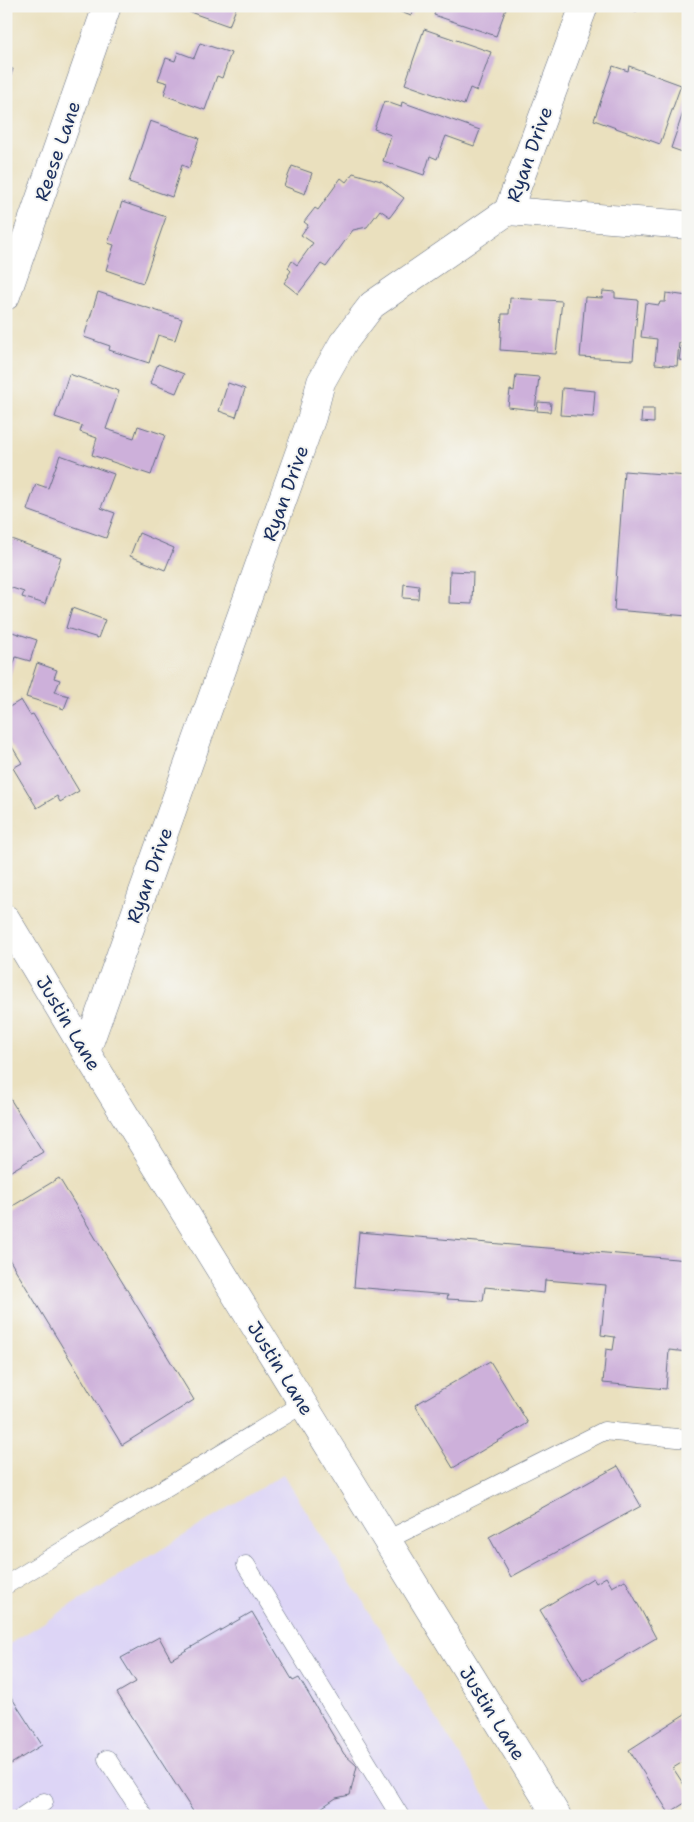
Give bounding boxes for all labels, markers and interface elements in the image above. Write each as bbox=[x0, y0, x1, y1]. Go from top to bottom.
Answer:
street label: Reese Lane bbox=[29, 98, 86, 205]
street label: Ryan Drive bbox=[501, 103, 558, 205]
street label: Ryan Drive bbox=[257, 442, 314, 544]
street label: Ryan Drive bbox=[121, 824, 178, 926]
street label: Justin Lane bbox=[30, 971, 107, 1075]
street label: Justin Lane bbox=[242, 1316, 319, 1420]
street label: Justin Lane bbox=[454, 1661, 531, 1765]

